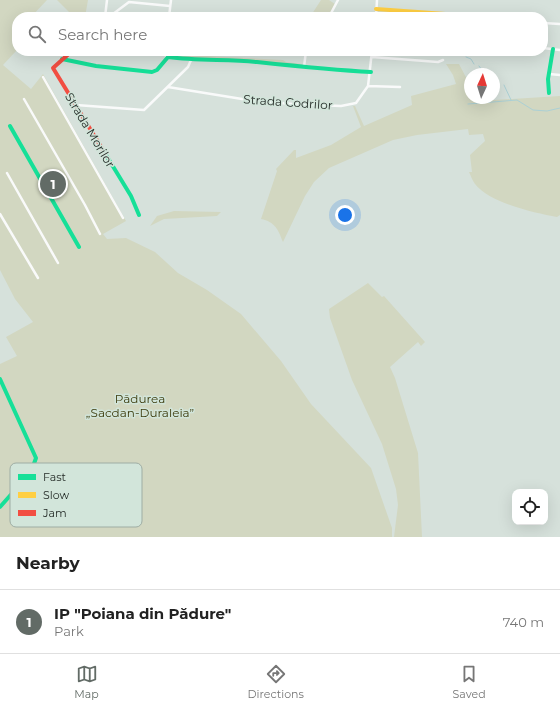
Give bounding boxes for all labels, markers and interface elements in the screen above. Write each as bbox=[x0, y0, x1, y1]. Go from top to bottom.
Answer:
search box bbox=[12, 12, 548, 56]
icon: search bbox=[26, 23, 48, 45]
text: Search here bbox=[58, 25, 147, 44]
north arrow bbox=[464, 68, 500, 104]
street label: Strada Morilor bbox=[62, 90, 118, 170]
street label: Strada Codrilor bbox=[243, 91, 333, 113]
pin: 1 bbox=[40, 169, 66, 199]
your location bbox=[335, 205, 355, 225]
park label: Pădurea „Sacdan-Duraleia” bbox=[86, 391, 194, 420]
legend bbox=[10, 463, 142, 527]
text: Fast bbox=[43, 470, 67, 484]
text: Slow bbox=[43, 488, 69, 502]
map controls bbox=[512, 489, 548, 525]
button: locate bbox=[512, 489, 548, 525]
text: Jam bbox=[42, 506, 67, 520]
text: Nearby bbox=[16, 553, 80, 573]
text: IP "Poiana din Pădure" bbox=[54, 604, 231, 623]
text: 1 bbox=[26, 614, 32, 630]
text: 740 m bbox=[503, 614, 544, 630]
text: Park bbox=[54, 623, 84, 639]
tab: Map bbox=[74, 663, 99, 701]
tab: Directions bbox=[248, 663, 304, 701]
tab: Saved bbox=[453, 663, 486, 701]

